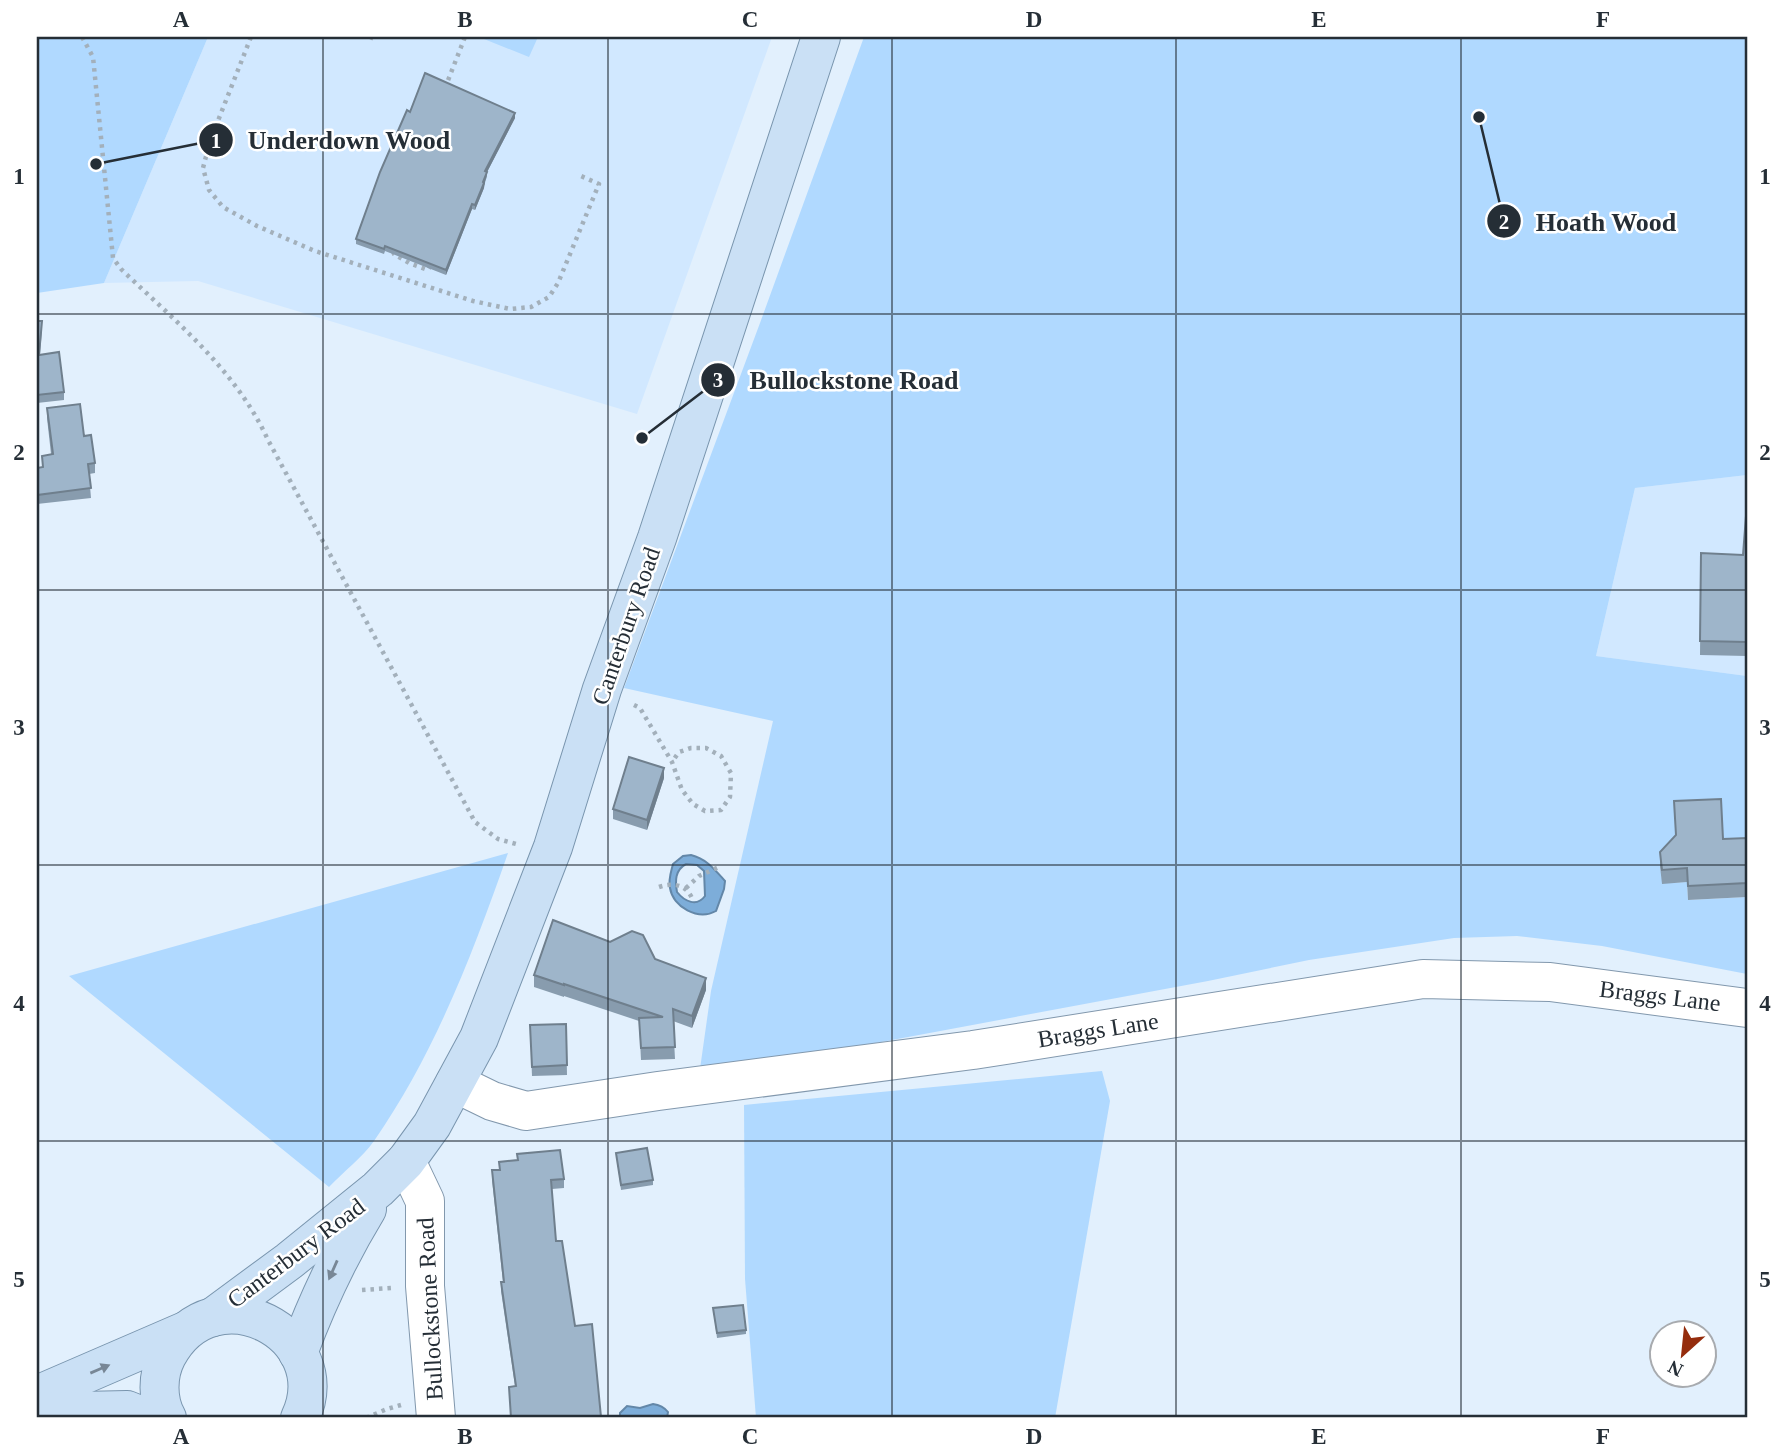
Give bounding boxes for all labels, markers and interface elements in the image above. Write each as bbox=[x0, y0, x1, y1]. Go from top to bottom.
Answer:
text: A bbox=[173, 7, 190, 32]
text: B bbox=[457, 7, 473, 32]
text: C bbox=[742, 7, 758, 32]
text: D bbox=[1026, 7, 1042, 32]
text: E bbox=[1311, 7, 1327, 32]
text: F bbox=[1596, 7, 1610, 32]
callout: Underdown Wood bbox=[199, 117, 465, 164]
text: Underdown Wood bbox=[248, 126, 451, 155]
text: 1 bbox=[211, 129, 221, 153]
text: 1 bbox=[13, 164, 25, 189]
text: 1 bbox=[1759, 164, 1771, 189]
callout: Hoath Wood bbox=[1487, 198, 1691, 245]
text: Hoath Wood bbox=[1536, 208, 1677, 237]
text: 2 bbox=[1499, 210, 1509, 234]
callout: Bullockstone Road bbox=[701, 356, 972, 403]
text: Bullockstone Road bbox=[750, 366, 959, 395]
text: 3 bbox=[713, 368, 723, 392]
text: 2 bbox=[13, 440, 25, 465]
text: 2 bbox=[1759, 440, 1771, 465]
street label: Canterbury Road bbox=[587, 544, 665, 708]
text: 3 bbox=[13, 715, 25, 740]
text: 3 bbox=[1759, 715, 1771, 740]
street label: Braggs Lane bbox=[1598, 976, 1722, 1016]
text: 4 bbox=[13, 991, 25, 1016]
text: 4 bbox=[1759, 991, 1771, 1016]
street label: Braggs Lane bbox=[1036, 1008, 1160, 1052]
street label: Canterbury Road bbox=[222, 1193, 370, 1313]
street label: Bullockstone Road bbox=[412, 1217, 448, 1401]
one-way arrow bbox=[327, 1260, 339, 1280]
text: 5 bbox=[13, 1267, 25, 1292]
text: 5 bbox=[1759, 1267, 1771, 1292]
north arrow bbox=[1648, 1318, 1718, 1388]
text: N bbox=[1664, 1356, 1686, 1381]
one-way arrow bbox=[89, 1363, 110, 1374]
text: A bbox=[173, 1424, 190, 1449]
text: B bbox=[457, 1424, 473, 1449]
text: C bbox=[742, 1424, 758, 1449]
text: D bbox=[1026, 1424, 1042, 1449]
text: E bbox=[1311, 1424, 1327, 1449]
text: F bbox=[1596, 1424, 1610, 1449]

